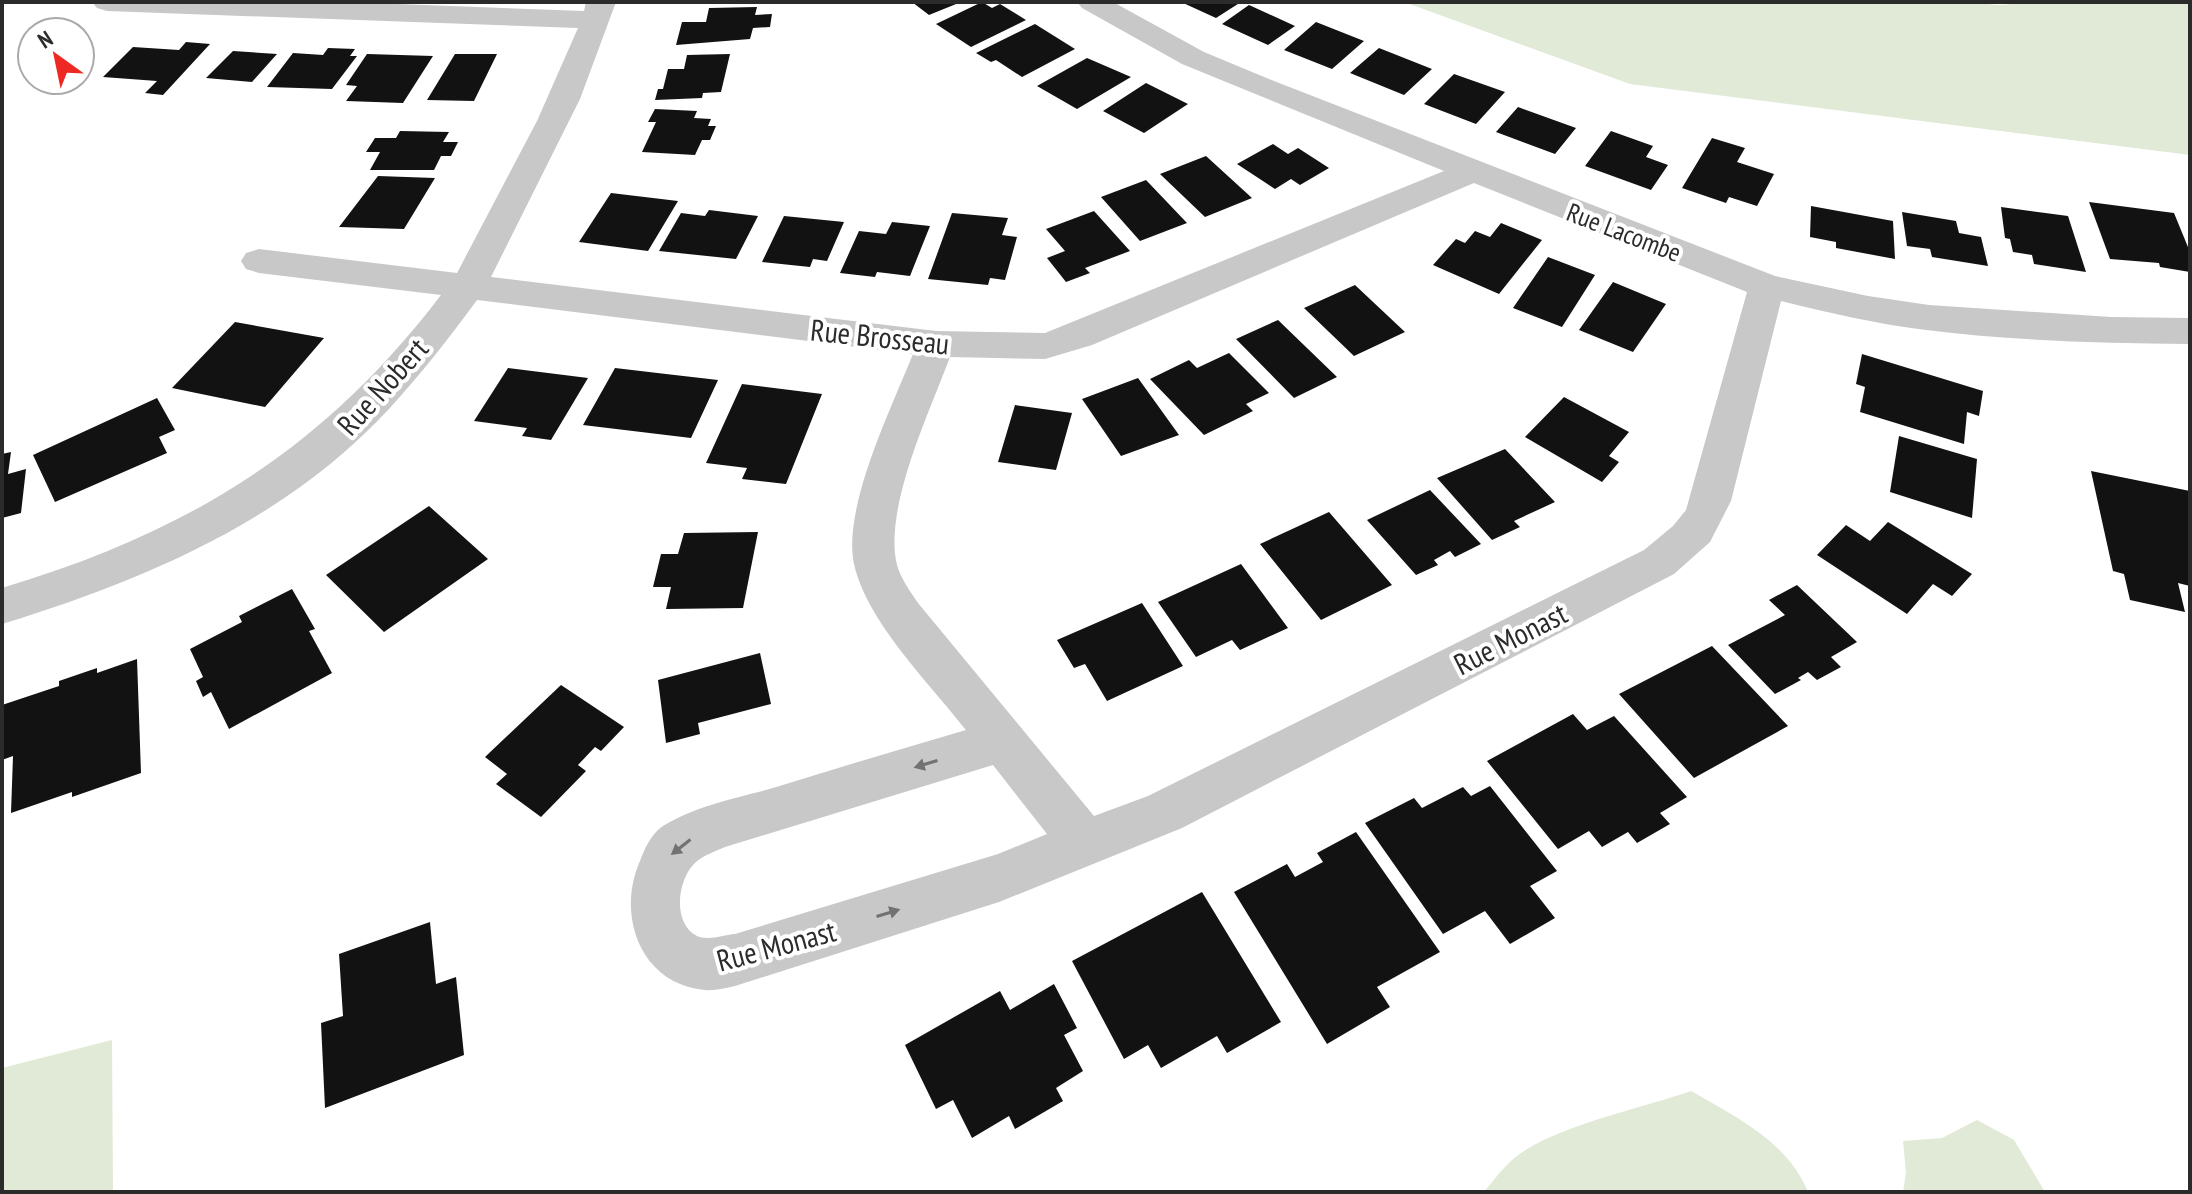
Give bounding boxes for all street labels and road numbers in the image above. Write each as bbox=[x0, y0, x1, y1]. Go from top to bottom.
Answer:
street label: Rue Lacombe bbox=[1562, 195, 1686, 269]
street label: Rue Brosseau bbox=[809, 309, 951, 363]
street label: Rue Nobert bbox=[328, 329, 436, 443]
street label: Rue Monast bbox=[1447, 593, 1574, 683]
street label: Rue Monast bbox=[712, 910, 841, 980]

